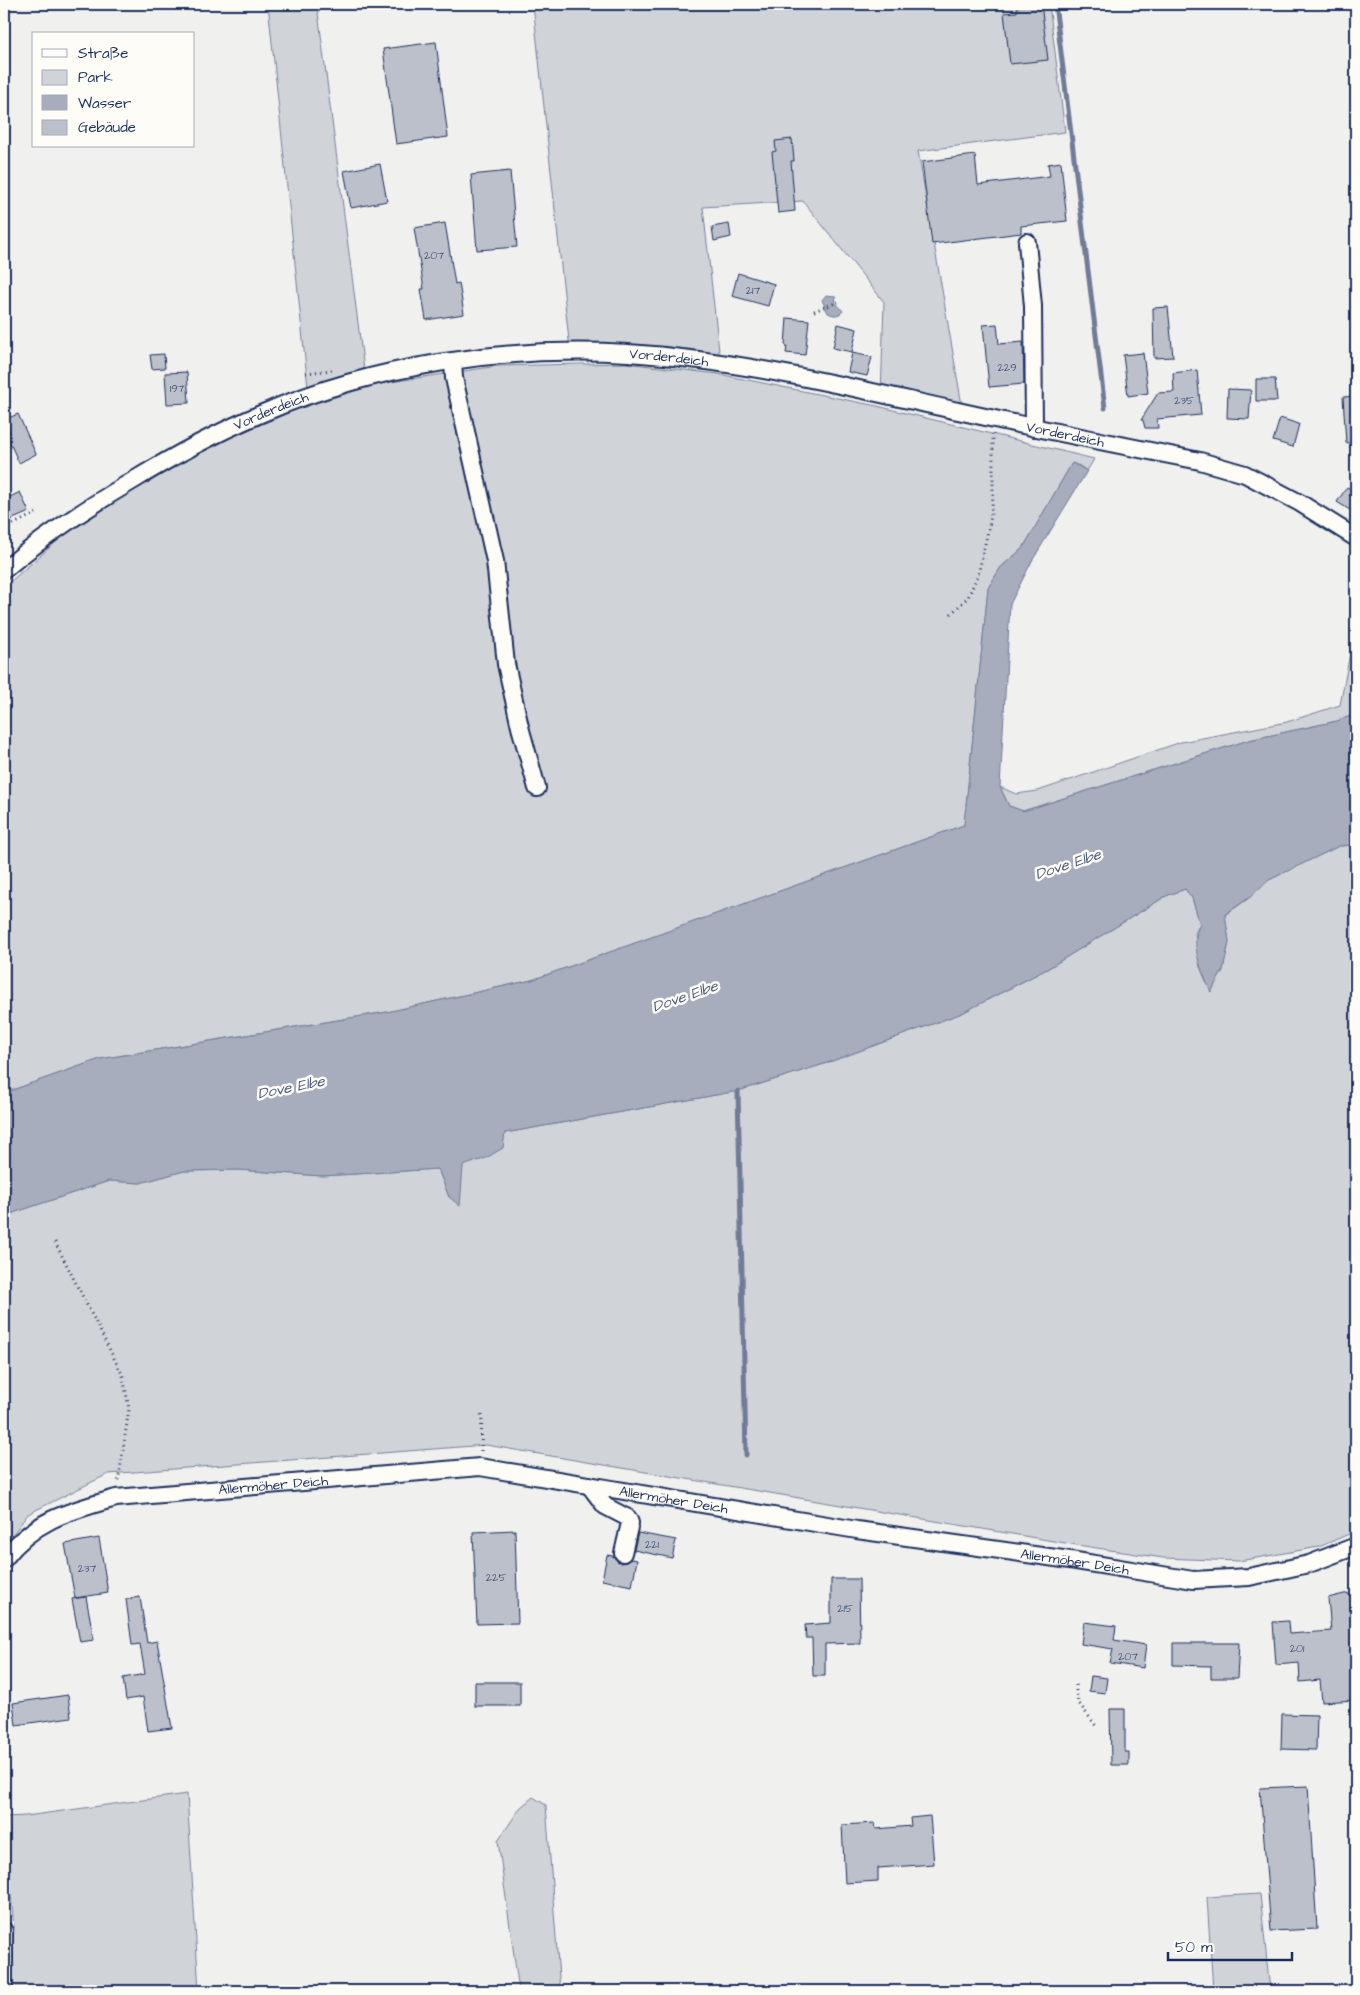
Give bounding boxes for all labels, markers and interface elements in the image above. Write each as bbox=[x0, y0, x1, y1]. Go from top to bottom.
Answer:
legend bbox=[32, 32, 195, 148]
text: Straße bbox=[78, 43, 128, 64]
text: Park bbox=[78, 67, 113, 88]
text: Wasser bbox=[78, 93, 131, 114]
text: Gebäude bbox=[78, 117, 136, 138]
house number: 207 bbox=[424, 248, 444, 263]
house number: 217 bbox=[746, 283, 760, 298]
street label: Vorderdeich bbox=[629, 344, 710, 372]
house number: 229 bbox=[998, 360, 1016, 375]
house number: 197 bbox=[170, 381, 184, 396]
street label: Vorderdeich bbox=[230, 387, 311, 436]
house number: 235 bbox=[1174, 393, 1194, 408]
street label: Vorderdeich bbox=[1024, 417, 1106, 453]
water label: Dove Elbe bbox=[1033, 844, 1104, 885]
water label: Dove Elbe bbox=[650, 975, 721, 1017]
water label: Dove Elbe bbox=[256, 1071, 327, 1104]
street label: Allermöher Deich bbox=[218, 1471, 329, 1500]
street label: Allermöher Deich bbox=[618, 1481, 729, 1519]
house number: 221 bbox=[645, 1537, 660, 1552]
street label: Allermöher Deich bbox=[1019, 1544, 1131, 1580]
house number: 237 bbox=[78, 1561, 97, 1576]
house number: 225 bbox=[486, 1570, 506, 1585]
house number: 215 bbox=[837, 1601, 853, 1616]
house number: 201 bbox=[1290, 1641, 1305, 1656]
house number: 207 bbox=[1118, 1649, 1138, 1664]
scale bar bbox=[1168, 1930, 1291, 1962]
text: 50 m bbox=[1175, 1937, 1213, 1958]

